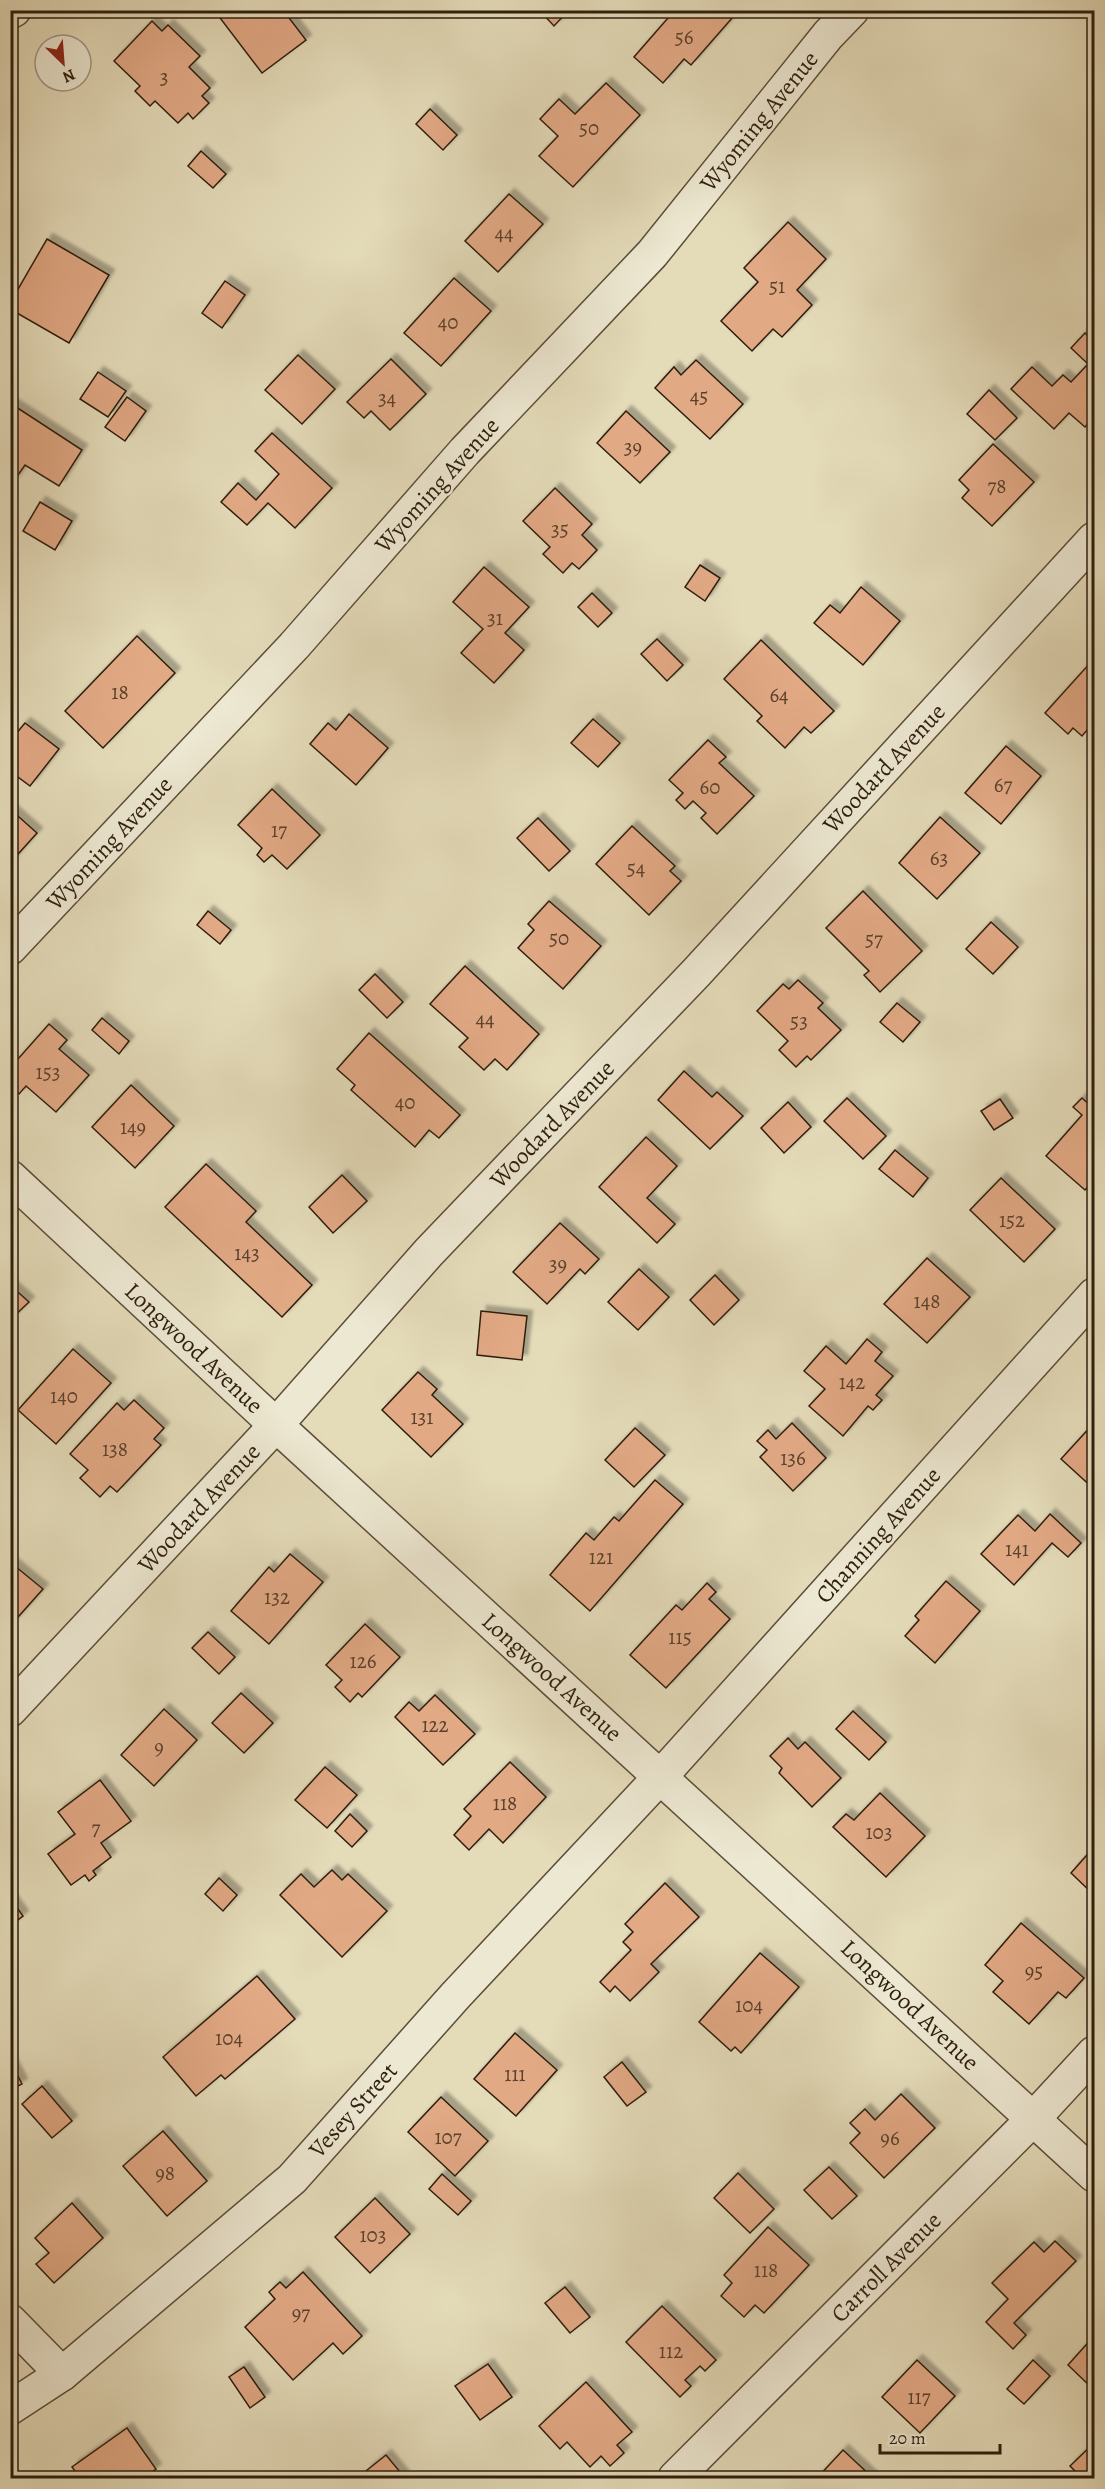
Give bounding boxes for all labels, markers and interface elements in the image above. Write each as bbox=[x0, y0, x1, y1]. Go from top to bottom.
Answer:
house number: 56 bbox=[675, 23, 694, 51]
north arrow bbox=[33, 33, 93, 93]
street label: Wyoming Avenue bbox=[692, 44, 826, 199]
text: N bbox=[59, 63, 79, 88]
house number: 3 bbox=[160, 63, 168, 91]
house number: 50 bbox=[579, 114, 599, 142]
house number: 44 bbox=[494, 219, 514, 247]
house number: 51 bbox=[769, 272, 785, 300]
house number: 40 bbox=[438, 308, 458, 336]
house number: 45 bbox=[690, 382, 708, 410]
house number: 34 bbox=[378, 384, 396, 412]
street label: Wyoming Avenue bbox=[367, 410, 506, 560]
house number: 39 bbox=[624, 433, 642, 461]
house number: 78 bbox=[987, 472, 1007, 500]
house number: 35 bbox=[551, 515, 569, 543]
house number: 31 bbox=[487, 604, 503, 632]
house number: 18 bbox=[111, 678, 129, 706]
house number: 64 bbox=[769, 681, 789, 709]
street label: Woodard Avenue bbox=[815, 696, 953, 841]
street label: Wyoming Avenue bbox=[38, 769, 179, 918]
house number: 67 bbox=[994, 771, 1012, 799]
house number: 60 bbox=[700, 773, 720, 801]
house number: 17 bbox=[271, 816, 287, 844]
house number: 63 bbox=[930, 844, 948, 872]
house number: 54 bbox=[627, 854, 645, 882]
house number: 50 bbox=[549, 924, 569, 952]
house number: 57 bbox=[865, 925, 883, 953]
house number: 44 bbox=[475, 1005, 495, 1033]
house number: 53 bbox=[790, 1007, 808, 1035]
street label: Woodard Avenue bbox=[482, 1053, 621, 1196]
house number: 153 bbox=[36, 1058, 60, 1086]
house number: 40 bbox=[395, 1088, 415, 1116]
house number: 149 bbox=[120, 1113, 146, 1141]
house number: 152 bbox=[999, 1206, 1025, 1234]
house number: 143 bbox=[234, 1239, 260, 1267]
house number: 39 bbox=[549, 1250, 567, 1278]
street label: Longwood Avenue bbox=[118, 1275, 270, 1421]
house number: 148 bbox=[914, 1287, 940, 1315]
house number: 142 bbox=[839, 1368, 865, 1396]
house number: 140 bbox=[50, 1382, 78, 1410]
house number: 131 bbox=[410, 1403, 434, 1431]
house number: 138 bbox=[102, 1435, 128, 1463]
street label: Woodard Avenue bbox=[130, 1436, 268, 1581]
house number: 136 bbox=[780, 1444, 806, 1472]
street label: Channing Avenue bbox=[808, 1460, 948, 1610]
house number: 141 bbox=[1005, 1535, 1029, 1563]
house number: 121 bbox=[589, 1543, 613, 1571]
house number: 132 bbox=[264, 1583, 290, 1611]
street label: Longwood Avenue bbox=[475, 1605, 629, 1749]
house number: 115 bbox=[668, 1623, 692, 1651]
house number: 126 bbox=[350, 1647, 377, 1675]
house number: 122 bbox=[421, 1711, 449, 1739]
house number: 9 bbox=[154, 1733, 164, 1761]
house number: 118 bbox=[493, 1789, 517, 1817]
house number: 7 bbox=[92, 1814, 101, 1842]
house number: 103 bbox=[865, 1818, 893, 1846]
street label: Longwood Avenue bbox=[834, 1932, 986, 2078]
house number: 95 bbox=[1025, 1957, 1043, 1985]
house number: 104 bbox=[735, 1991, 763, 2019]
house number: 104 bbox=[215, 2024, 243, 2052]
street label: Vesey Street bbox=[301, 2055, 405, 2165]
house number: 111 bbox=[504, 2060, 526, 2088]
house number: 107 bbox=[434, 2123, 462, 2151]
house number: 96 bbox=[880, 2124, 900, 2152]
house number: 98 bbox=[155, 2159, 175, 2187]
street label: Carroll Avenue bbox=[824, 2205, 948, 2329]
house number: 103 bbox=[359, 2221, 387, 2249]
house number: 118 bbox=[754, 2256, 778, 2284]
house number: 97 bbox=[292, 2299, 310, 2327]
house number: 112 bbox=[659, 2337, 683, 2365]
house number: 117 bbox=[907, 2383, 931, 2411]
scale bar bbox=[880, 2417, 1000, 2455]
text: 20 m bbox=[889, 2426, 926, 2450]

